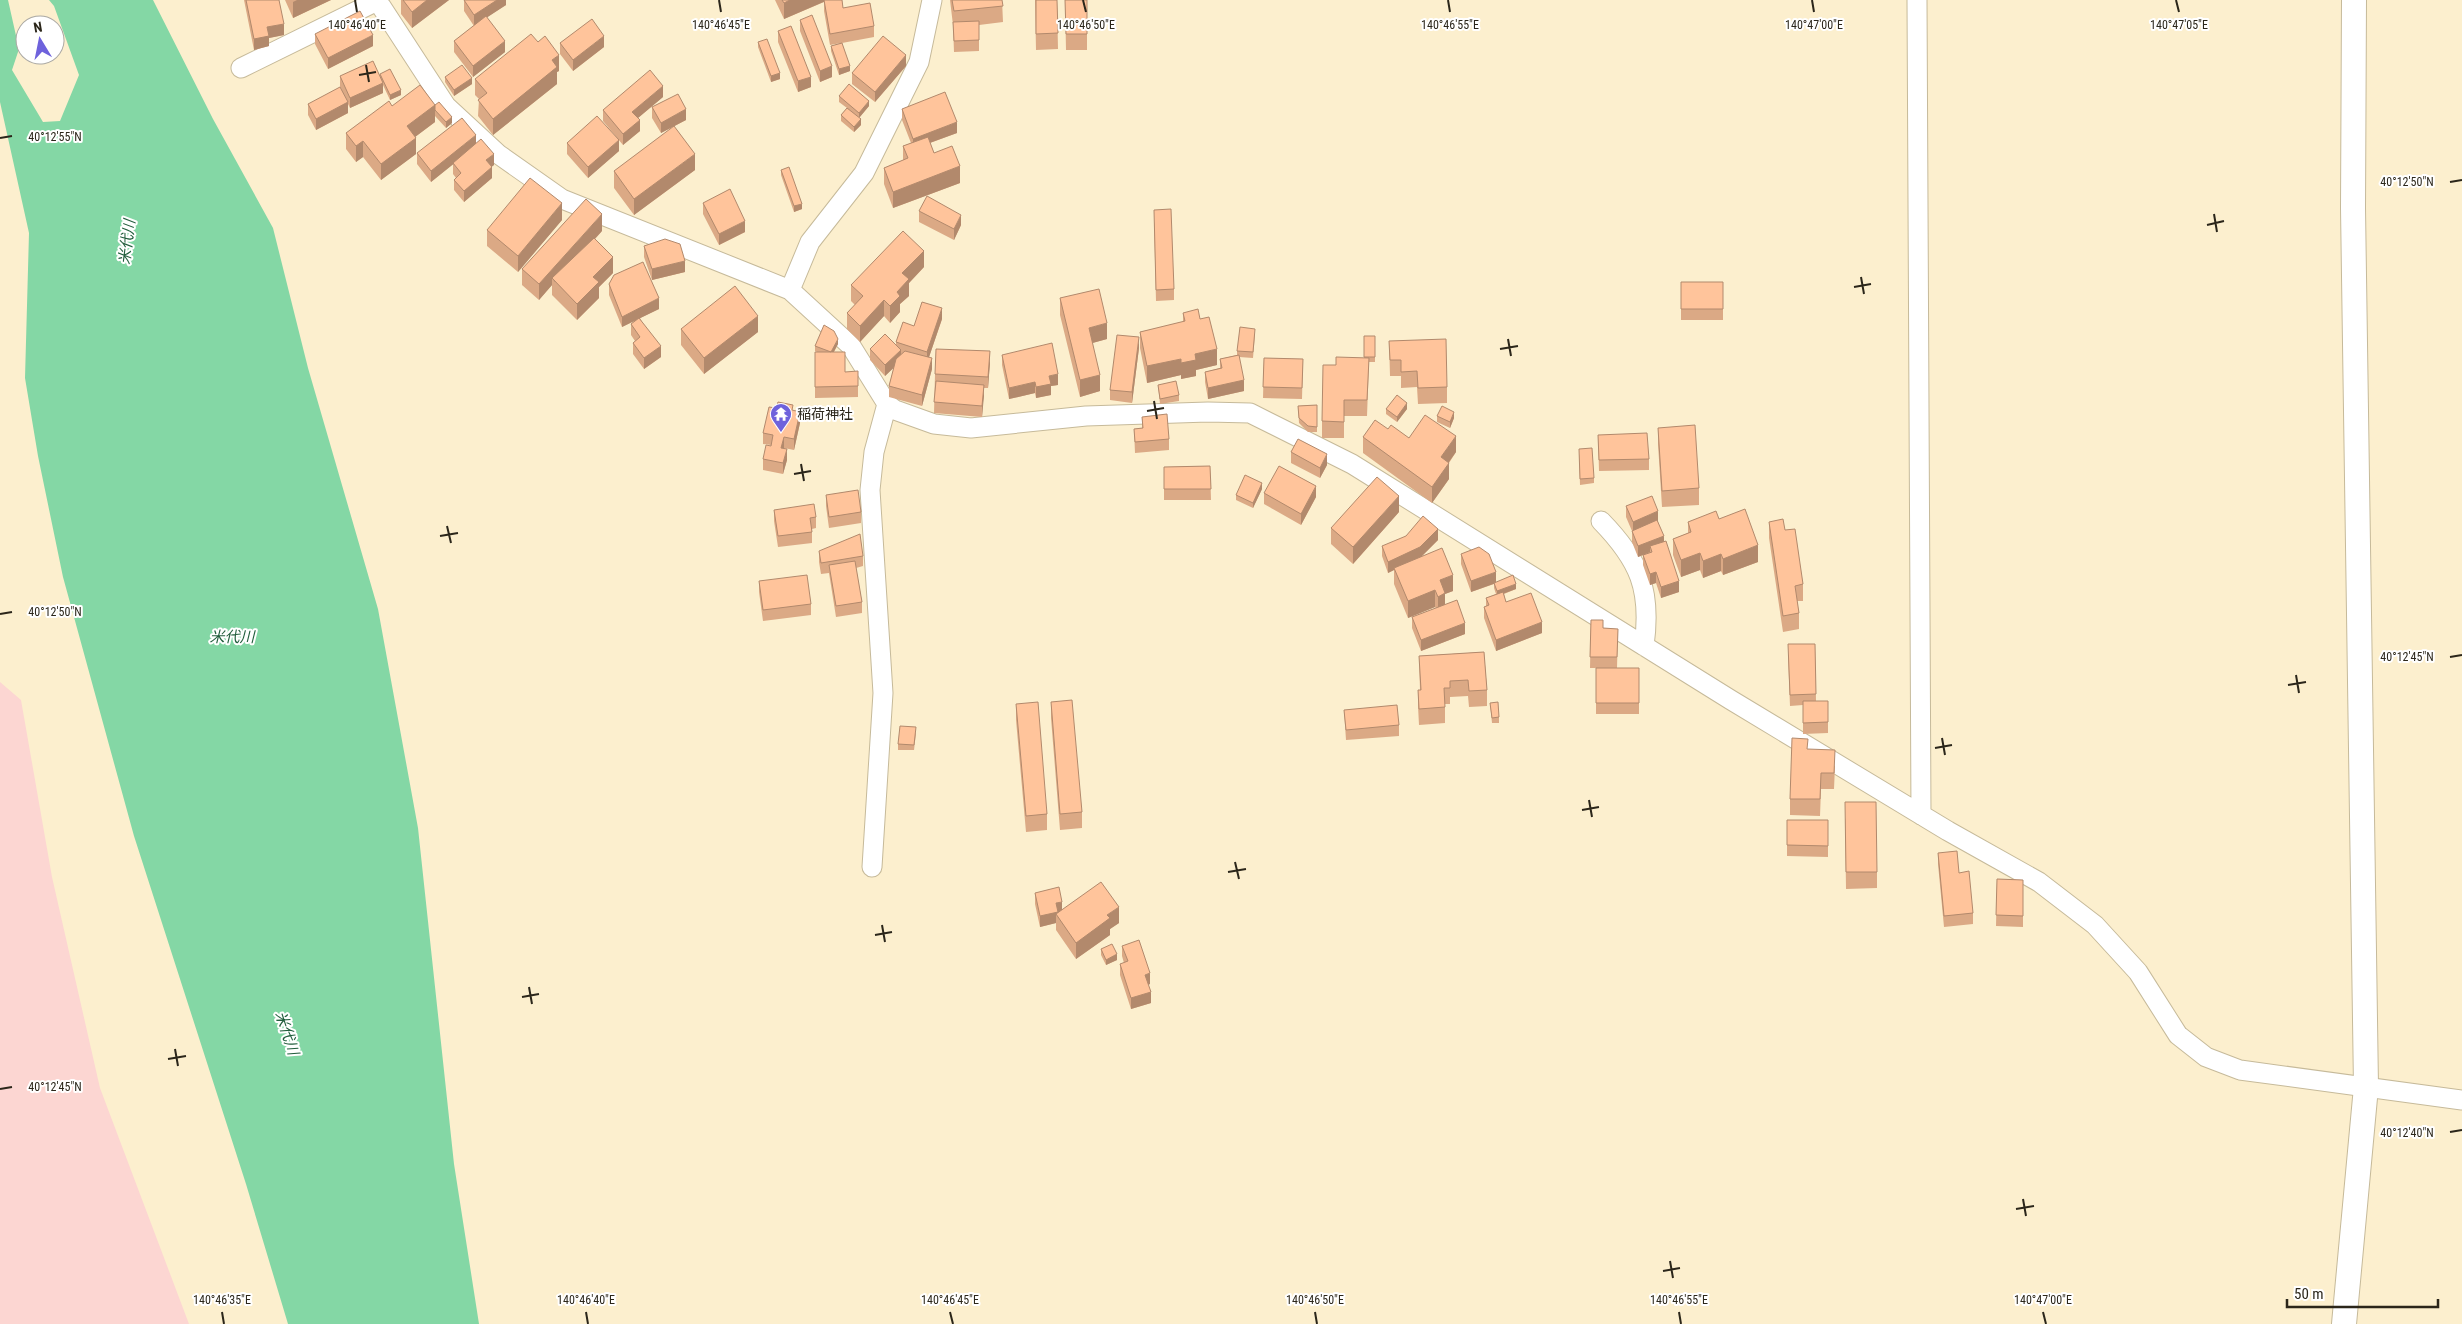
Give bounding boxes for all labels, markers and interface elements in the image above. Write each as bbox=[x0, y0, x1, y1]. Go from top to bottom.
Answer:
north arrow bbox=[15, 15, 65, 65]
text: 140°46'40"E bbox=[328, 18, 386, 32]
text: 140°46'45"E bbox=[692, 18, 750, 32]
text: 140°46'50"E bbox=[1057, 18, 1115, 32]
text: 140°46'55"E bbox=[1421, 18, 1479, 32]
text: 140°47'00"E bbox=[1785, 18, 1843, 32]
text: 140°47'05"E bbox=[2150, 18, 2208, 32]
text: N bbox=[32, 19, 43, 36]
text: 40°12'55"N bbox=[28, 130, 82, 144]
text: 40°12'50"N bbox=[2380, 175, 2434, 189]
water label: 米代川 bbox=[115, 217, 139, 265]
temple icon: 稲荷神社 bbox=[769, 402, 793, 433]
place label: 稲荷神社 bbox=[797, 406, 853, 422]
text: 40°12'50"N bbox=[28, 605, 82, 619]
water label: 米代川 bbox=[209, 628, 256, 646]
text: 40°12'45"N bbox=[2380, 650, 2434, 664]
water label: 米代川 bbox=[271, 1009, 303, 1059]
text: 40°12'45"N bbox=[28, 1080, 82, 1094]
text: 40°12'40"N bbox=[2380, 1126, 2434, 1140]
scale bar bbox=[2287, 1276, 2438, 1308]
text: 50 m bbox=[2294, 1285, 2324, 1303]
text: 140°46'35"E bbox=[193, 1293, 251, 1307]
text: 140°46'40"E bbox=[557, 1293, 615, 1307]
text: 140°46'45"E bbox=[921, 1293, 979, 1307]
text: 140°46'50"E bbox=[1286, 1293, 1344, 1307]
text: 140°46'55"E bbox=[1650, 1293, 1708, 1307]
text: 140°47'00"E bbox=[2014, 1293, 2072, 1307]

